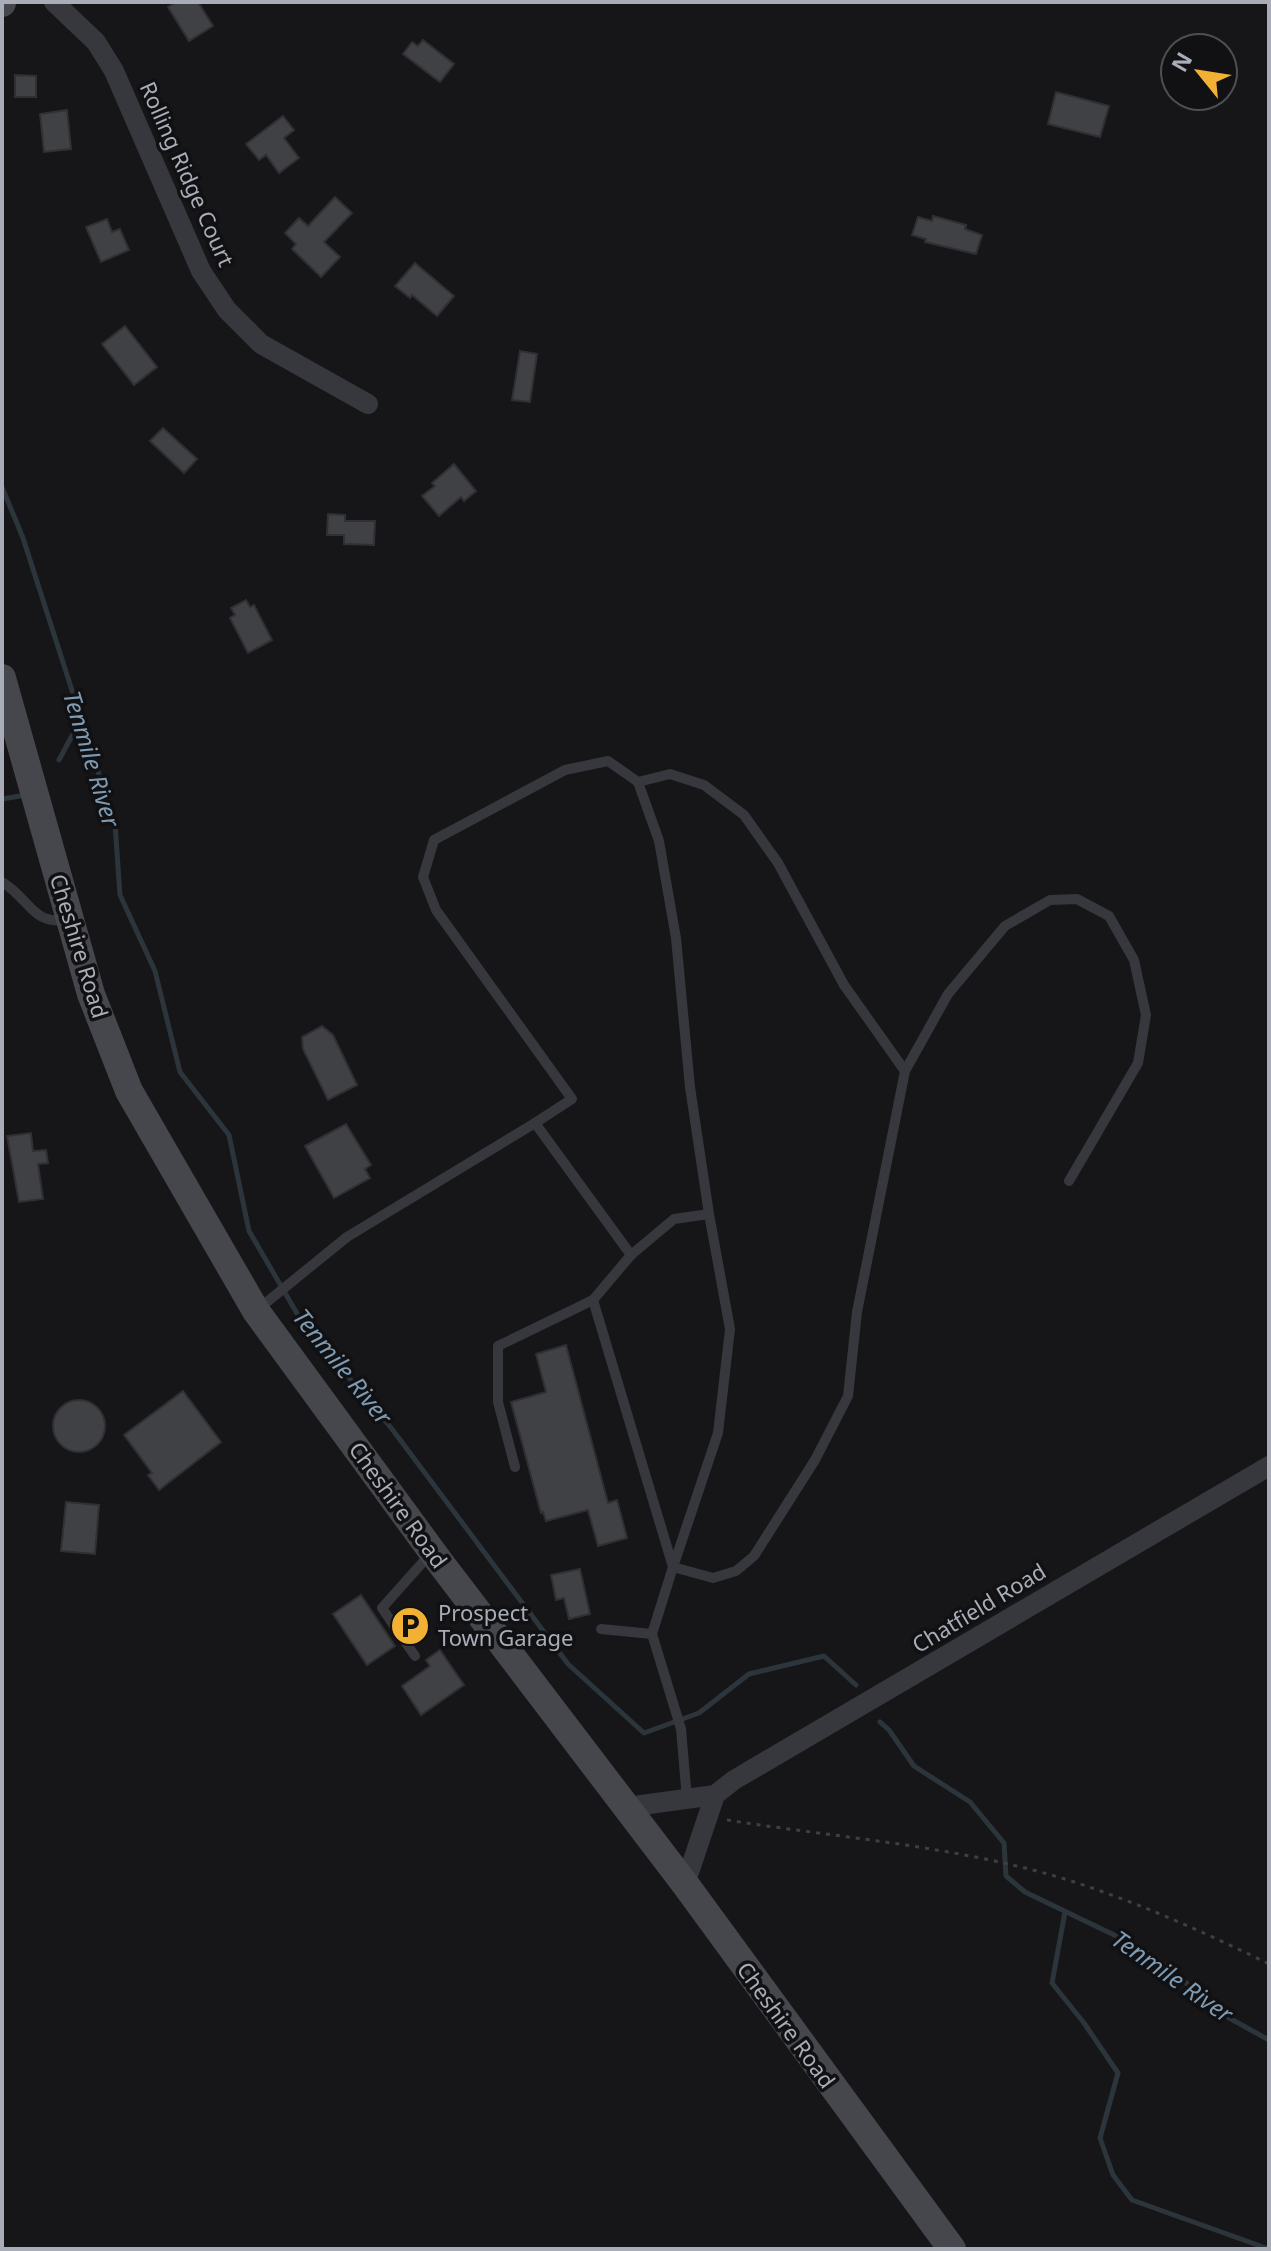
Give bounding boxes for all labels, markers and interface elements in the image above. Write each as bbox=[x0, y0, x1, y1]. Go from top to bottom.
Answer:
north arrow bbox=[1159, 32, 1239, 112]
text: N bbox=[1163, 46, 1198, 77]
street label: Rolling Ridge Court bbox=[134, 76, 242, 271]
water label: Tenmile River bbox=[56, 687, 129, 832]
street label: Cheshire Road bbox=[44, 870, 116, 1022]
water label: Tenmile River bbox=[286, 1301, 401, 1432]
street label: Cheshire Road bbox=[343, 1435, 455, 1574]
street label: Chatfield Road bbox=[906, 1555, 1051, 1659]
place label: Prospect Town Garage bbox=[438, 1597, 573, 1652]
parking icon: Prospect Town Garage bbox=[389, 1605, 431, 1647]
water label: Tenmile River bbox=[1106, 1922, 1241, 2030]
street label: Cheshire Road bbox=[731, 1955, 843, 2094]

